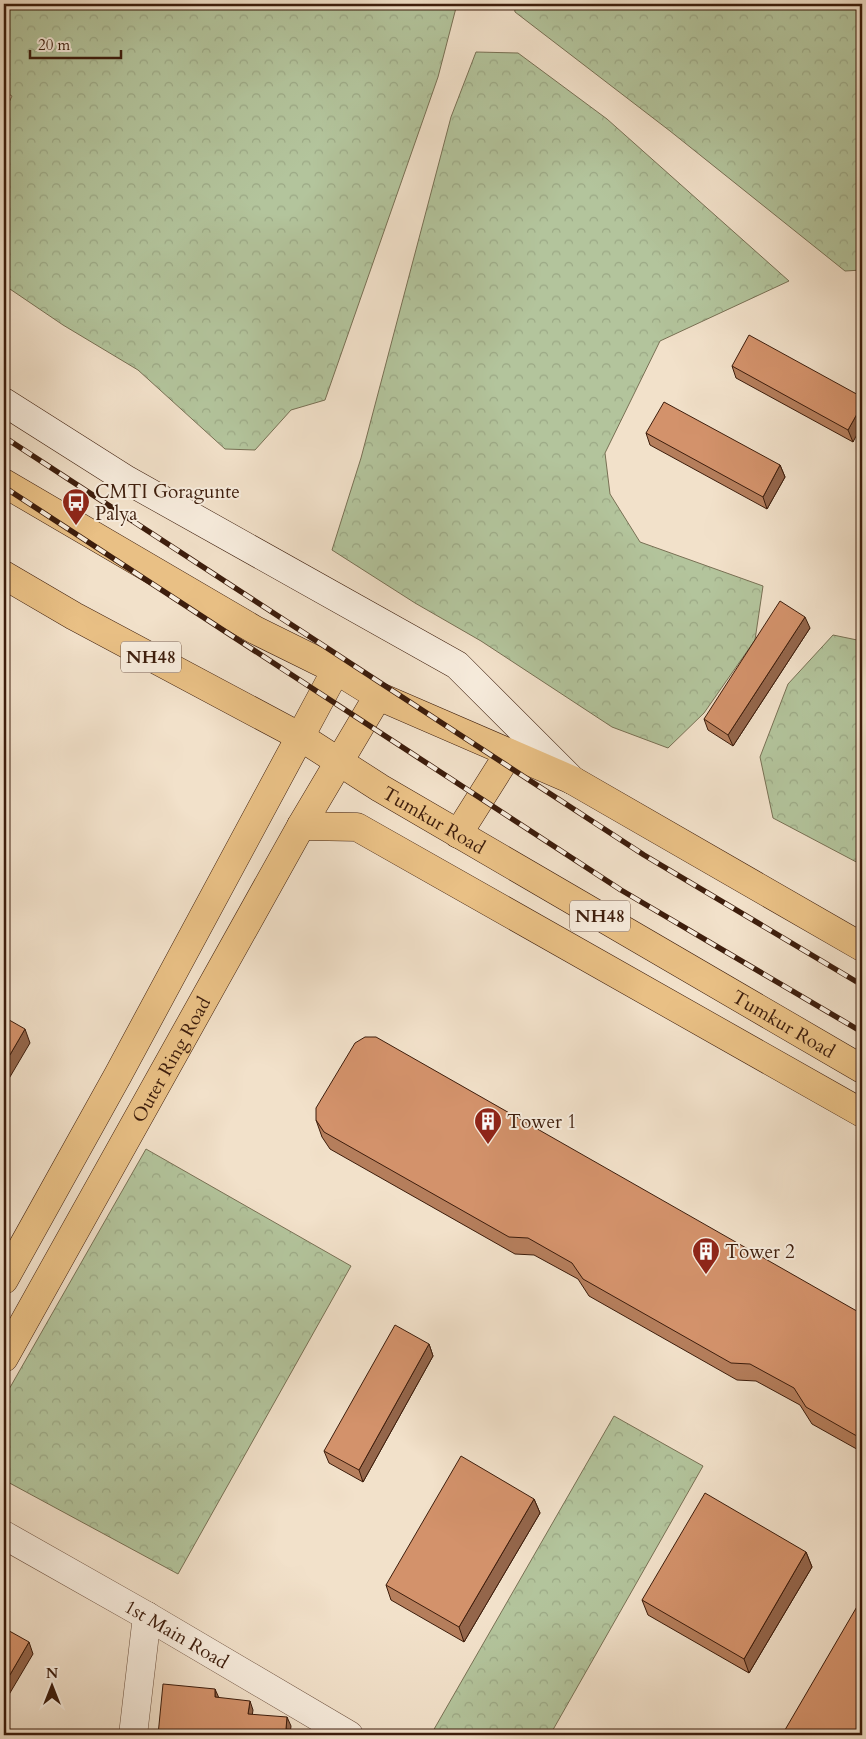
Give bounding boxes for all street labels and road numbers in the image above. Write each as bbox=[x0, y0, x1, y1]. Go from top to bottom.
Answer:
road number: NH48 bbox=[121, 642, 181, 672]
street label: Tumkur Road bbox=[377, 780, 490, 861]
road number: NH48 bbox=[570, 900, 630, 931]
street label: Tumkur Road bbox=[727, 984, 840, 1065]
street label: Outer Ring Road bbox=[126, 992, 217, 1128]
street label: 1st Main Road bbox=[120, 1594, 233, 1675]

